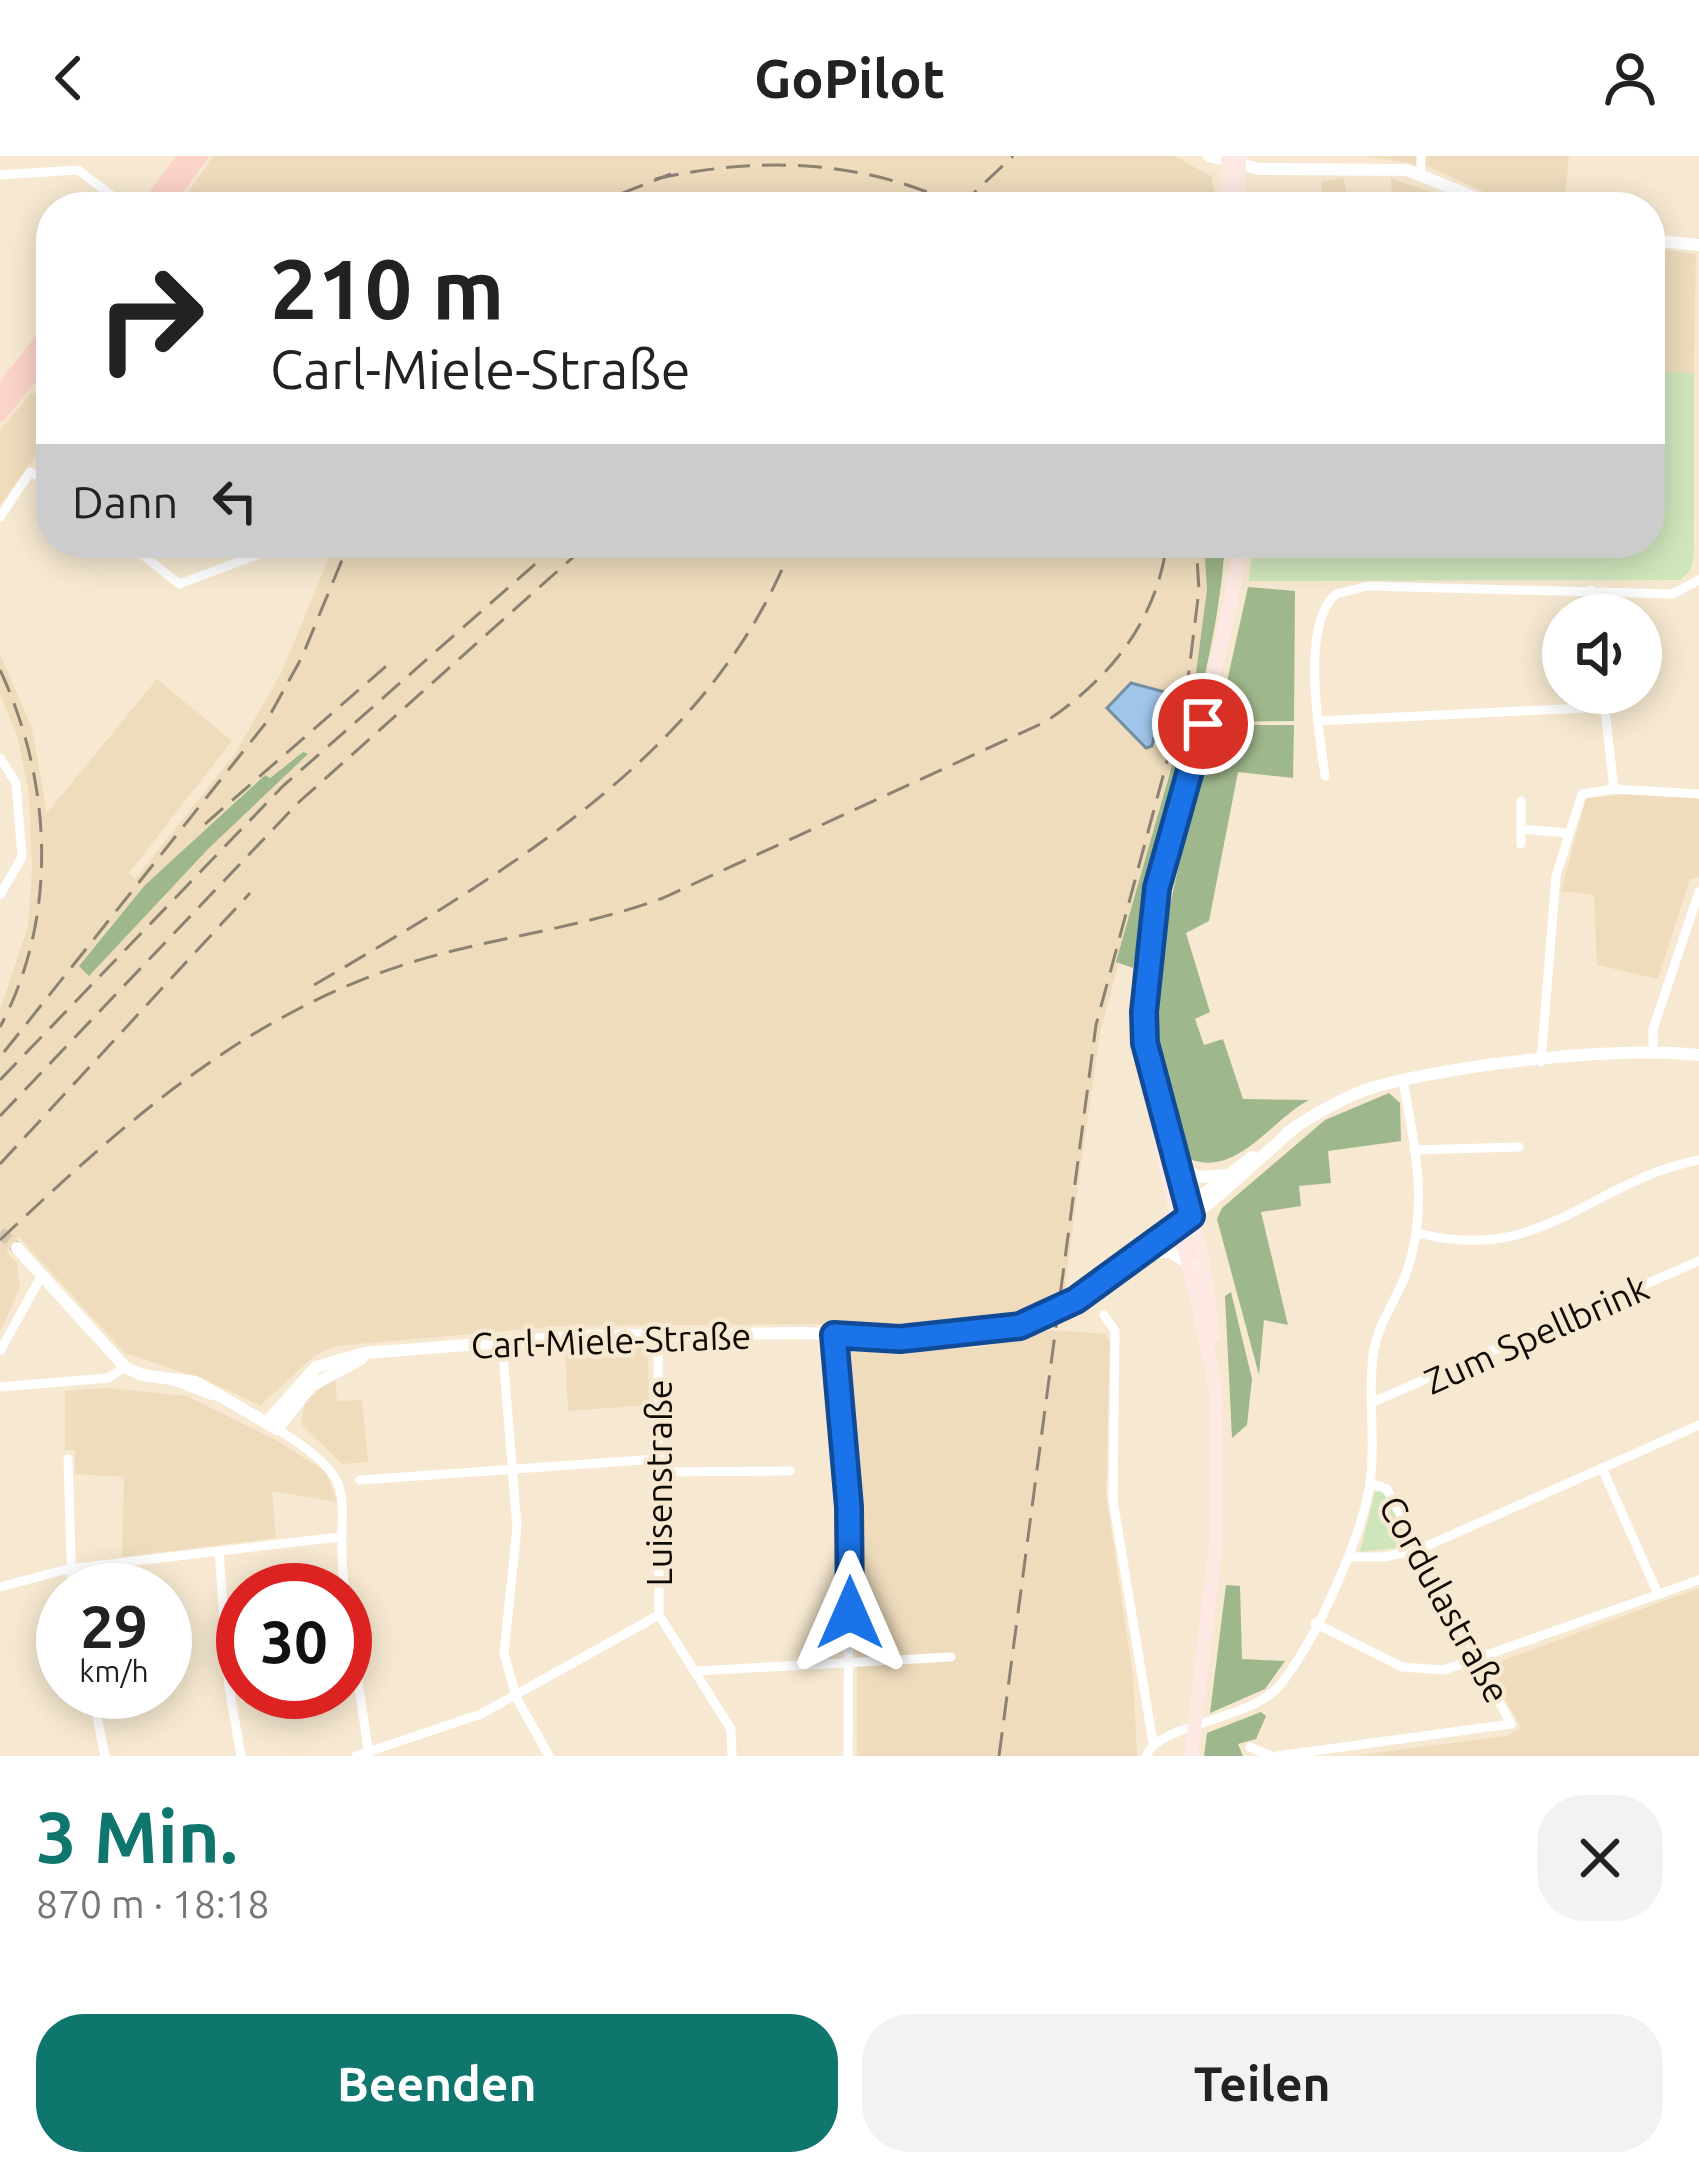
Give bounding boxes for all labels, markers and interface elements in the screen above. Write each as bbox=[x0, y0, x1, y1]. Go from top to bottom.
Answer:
icon: back bbox=[36, 45, 102, 111]
icon: person bbox=[1597, 45, 1663, 111]
text: GoPilot bbox=[754, 48, 945, 108]
icon: right bbox=[72, 240, 228, 396]
text: 210 m bbox=[270, 241, 504, 335]
text: Carl-Miele-Straße bbox=[270, 339, 691, 399]
icon: left bbox=[202, 468, 268, 534]
text: Dann bbox=[72, 476, 178, 527]
map controls bbox=[1542, 594, 1662, 714]
button: sound bbox=[1542, 594, 1662, 714]
pin bbox=[1152, 673, 1254, 775]
icon: arrive bbox=[1170, 691, 1236, 757]
street label: Zum Spellbrink bbox=[1418, 1266, 1654, 1402]
street label: Carl-Miele-Straße bbox=[470, 1315, 752, 1365]
street label: Luisenstraße bbox=[638, 1379, 679, 1587]
street label: Cordulastraße bbox=[1371, 1489, 1519, 1709]
position arrow bbox=[787, 1550, 913, 1676]
speed limit sign: 30 bbox=[216, 1563, 372, 1719]
text: 29 bbox=[80, 1592, 148, 1659]
text: km/h bbox=[79, 1654, 149, 1688]
button: close bbox=[1537, 1795, 1663, 1921]
text: 3 Min. bbox=[36, 1796, 238, 1877]
text: 870 m · 18:18 bbox=[36, 1882, 270, 1925]
button: Beenden bbox=[36, 2014, 838, 2152]
button: Teilen bbox=[862, 2014, 1663, 2152]

